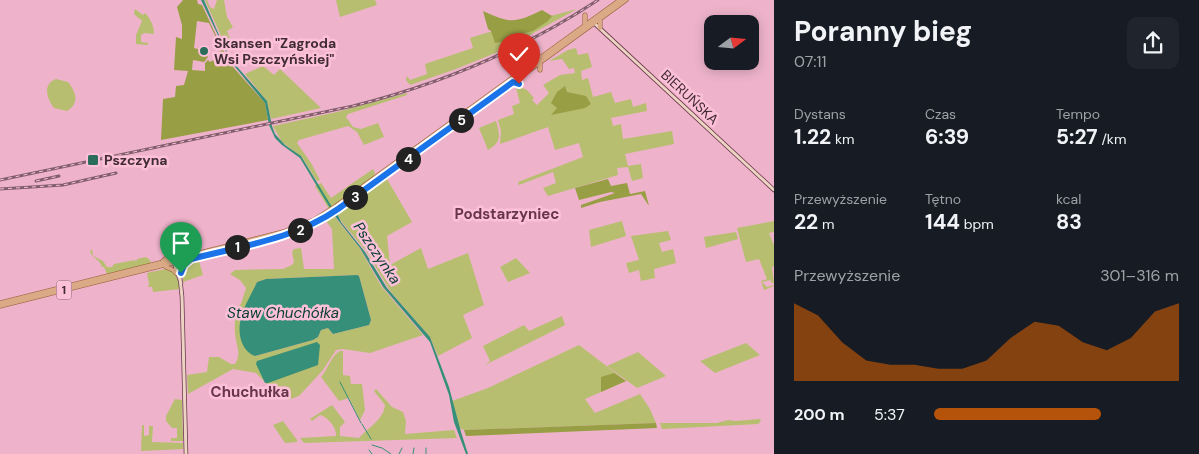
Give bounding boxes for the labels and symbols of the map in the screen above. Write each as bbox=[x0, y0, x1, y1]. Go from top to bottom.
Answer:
north arrow bbox=[704, 15, 759, 70]
pin bbox=[498, 33, 540, 84]
place label: Skansen "Zagroda Wsi Pszczyńskiej" bbox=[214, 34, 336, 68]
marker: Skansen "Zagroda Wsi Pszczyńskiej" bbox=[198, 45, 210, 57]
street label: BIERUŃSKA bbox=[657, 66, 723, 128]
pin: 5 bbox=[448, 108, 474, 132]
pin: 4 bbox=[396, 146, 420, 172]
place label: Pszczyna bbox=[104, 151, 168, 169]
marker: Pszczyna bbox=[86, 153, 100, 167]
pin: 3 bbox=[342, 184, 368, 210]
district label: Podstarzyniec bbox=[455, 204, 559, 224]
pin: 2 bbox=[288, 218, 312, 242]
water label: Pszczynka bbox=[349, 218, 405, 288]
pin bbox=[160, 222, 202, 273]
pin: 1 bbox=[224, 234, 250, 260]
road number: 1 bbox=[56, 280, 72, 300]
water label: Staw Chuchółka bbox=[227, 303, 339, 323]
district label: Chuchułka bbox=[211, 382, 289, 402]

